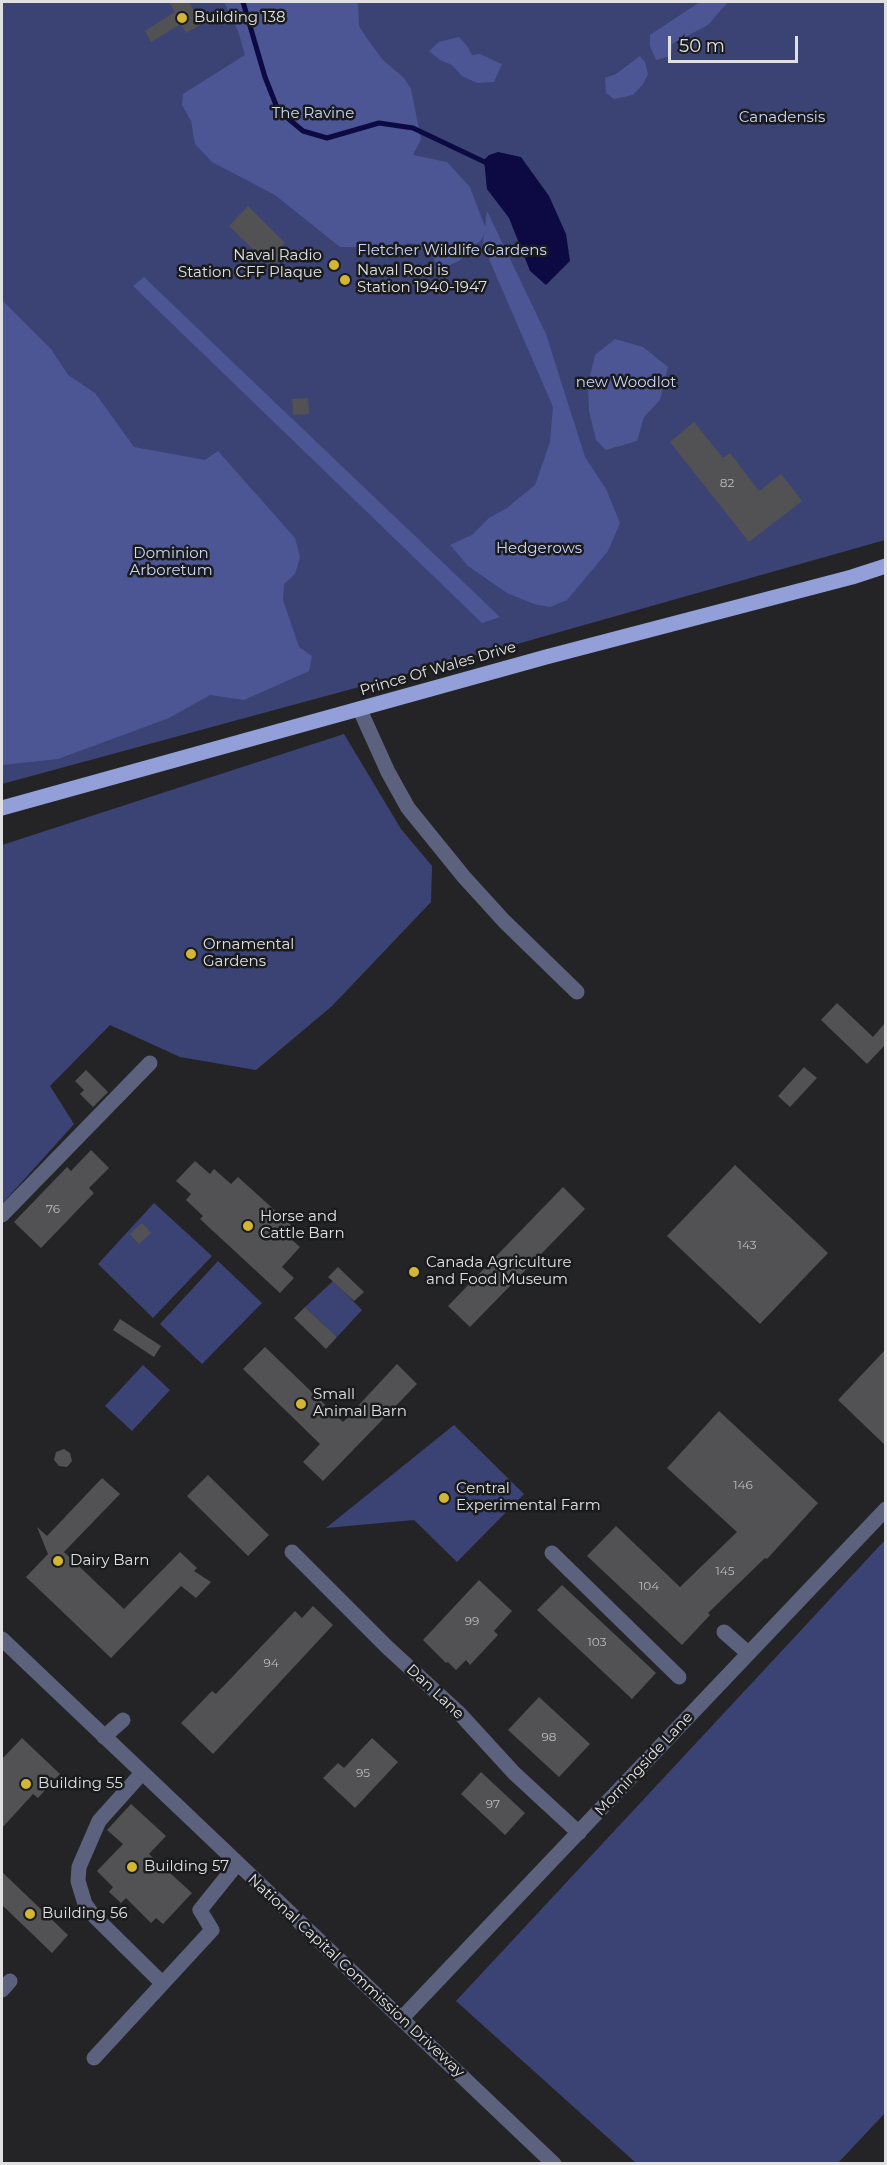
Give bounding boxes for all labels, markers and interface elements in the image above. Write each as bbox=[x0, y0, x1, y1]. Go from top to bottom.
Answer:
place label: Building 138 bbox=[194, 9, 285, 27]
marker: Building 138 bbox=[175, 11, 189, 25]
scale bar bbox=[671, 24, 802, 62]
text: 50 m bbox=[679, 35, 725, 57]
park label: The Ravine bbox=[272, 105, 354, 123]
park label: Canadensis bbox=[739, 109, 825, 127]
park label: Fletcher Wildlife Gardens bbox=[357, 242, 547, 260]
place label: Naval Radio Station CFF Plaque bbox=[178, 247, 322, 282]
marker: Naval Radio Station CFF Plaque bbox=[327, 258, 341, 272]
place label: Naval Rod is Station 1940-1947 bbox=[357, 262, 487, 297]
marker: Naval Rod is Station 1940-1947 bbox=[338, 273, 352, 287]
park label: new Woodlot bbox=[576, 374, 676, 392]
house number: 82 bbox=[720, 476, 734, 490]
park label: Hedgerows bbox=[496, 540, 582, 558]
park label: Dominion Arboretum bbox=[129, 545, 213, 580]
street label: Prince Of Wales Drive bbox=[358, 638, 518, 700]
place label: Ornamental Gardens bbox=[203, 936, 294, 971]
marker: Ornamental Gardens bbox=[184, 947, 198, 961]
house number: 76 bbox=[46, 1202, 60, 1216]
place label: Horse and Cattle Barn bbox=[260, 1208, 345, 1243]
marker: Horse and Cattle Barn bbox=[241, 1219, 255, 1233]
house number: 143 bbox=[738, 1238, 756, 1252]
place label: Canada Agriculture and Food Museum bbox=[426, 1254, 572, 1289]
marker: Canada Agriculture and Food Museum bbox=[407, 1265, 421, 1279]
place label: Small Animal Barn bbox=[313, 1386, 407, 1421]
marker: Small Animal Barn bbox=[294, 1397, 308, 1411]
house number: 146 bbox=[733, 1478, 753, 1492]
place label: Central Experimental Farm bbox=[456, 1480, 601, 1515]
marker: Central Experimental Farm bbox=[437, 1491, 451, 1505]
place label: Dairy Barn bbox=[70, 1552, 149, 1570]
marker: Dairy Barn bbox=[51, 1554, 65, 1568]
house number: 145 bbox=[715, 1564, 735, 1578]
house number: 104 bbox=[639, 1579, 659, 1593]
house number: 99 bbox=[465, 1614, 479, 1628]
house number: 103 bbox=[588, 1635, 606, 1649]
house number: 94 bbox=[263, 1656, 279, 1670]
street label: Dan Lane bbox=[402, 1661, 468, 1723]
street label: Morningside Lane bbox=[591, 1708, 697, 1820]
house number: 98 bbox=[542, 1730, 556, 1744]
house number: 95 bbox=[356, 1766, 370, 1780]
place label: Building 55 bbox=[38, 1775, 123, 1793]
marker: Building 55 bbox=[19, 1777, 33, 1791]
house number: 97 bbox=[486, 1797, 500, 1811]
place label: Building 57 bbox=[144, 1858, 229, 1876]
marker: Building 57 bbox=[125, 1860, 139, 1874]
street label: National Capital Commission Driveway bbox=[244, 1871, 468, 2081]
place label: Building 56 bbox=[42, 1905, 128, 1923]
marker: Building 56 bbox=[23, 1907, 37, 1921]

